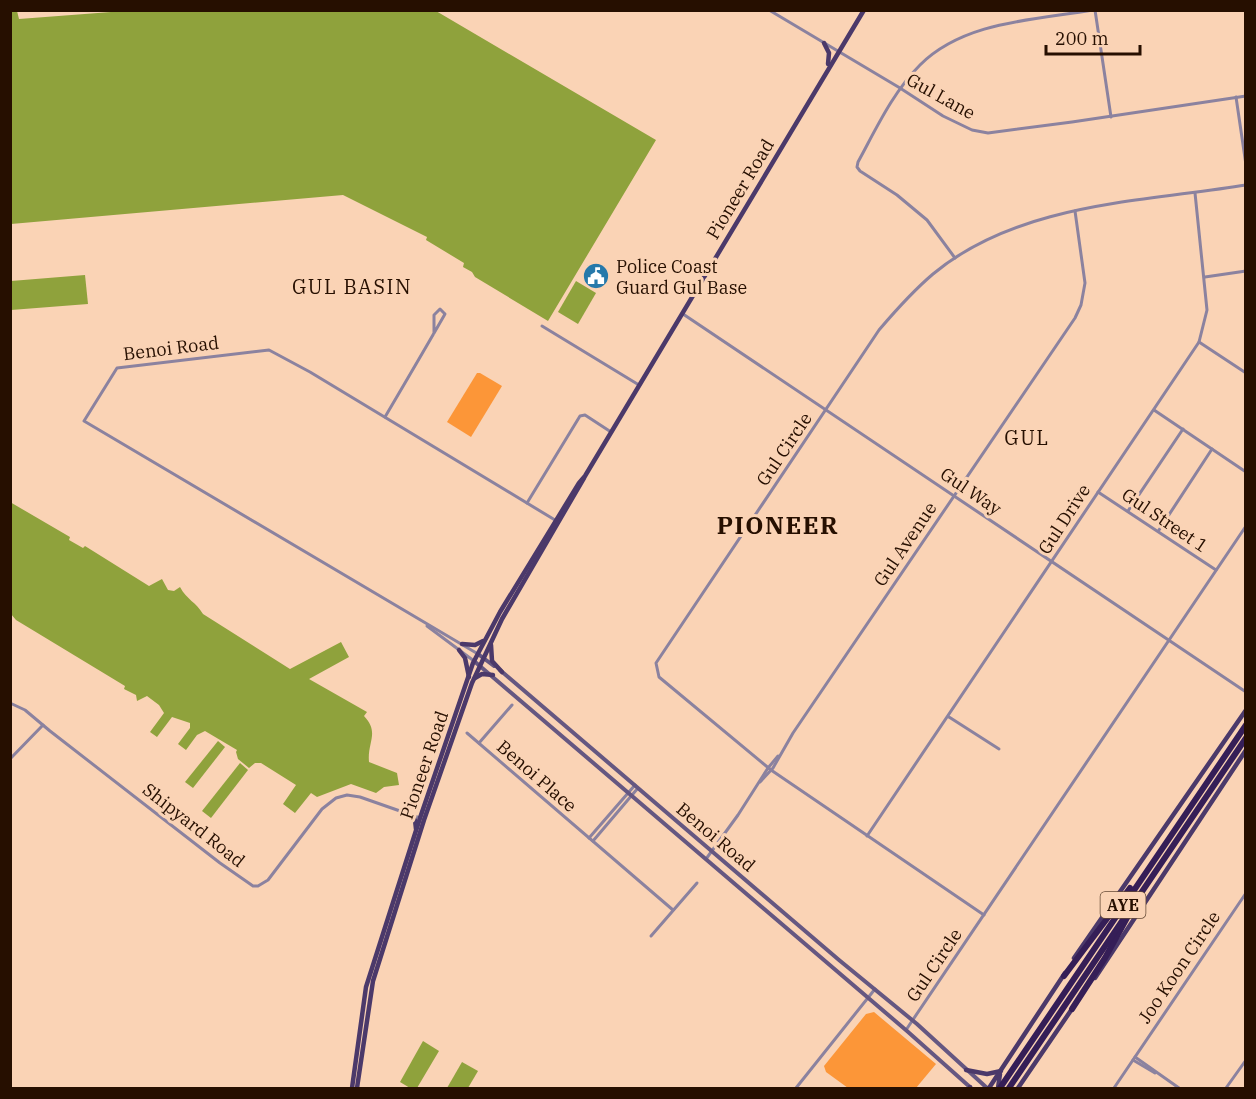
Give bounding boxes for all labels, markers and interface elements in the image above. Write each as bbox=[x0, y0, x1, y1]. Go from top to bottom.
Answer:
scale bar bbox=[1046, 18, 1140, 56]
text: 200 m bbox=[1055, 27, 1109, 50]
street label: Gul Lane bbox=[902, 68, 980, 124]
street label: Pioneer Road bbox=[701, 135, 779, 243]
place label: Police Coast Guard Gul Base bbox=[616, 255, 747, 299]
public building icon: Police Coast Guard Gul Base bbox=[581, 261, 611, 291]
district label: GUL BASIN bbox=[292, 273, 412, 300]
street label: Benoi Road bbox=[122, 331, 220, 365]
street label: Gul Circle bbox=[751, 408, 817, 490]
district label: GUL bbox=[1004, 424, 1050, 451]
street label: Gul Way bbox=[936, 462, 1006, 520]
street label: Gul Drive bbox=[1033, 480, 1095, 558]
street label: Gul Street 1 bbox=[1117, 483, 1213, 557]
street label: Gul Avenue bbox=[868, 497, 942, 591]
district label: PIONEER bbox=[717, 509, 839, 541]
street label: Pioneer Road bbox=[395, 708, 453, 822]
street label: Benoi Place bbox=[492, 735, 582, 817]
street label: Shipyard Road bbox=[138, 778, 250, 872]
street label: Benoi Road bbox=[672, 797, 760, 877]
road number: AYE bbox=[1100, 892, 1146, 918]
street label: Joo Koon Circle bbox=[1133, 906, 1225, 1028]
street label: Gul Circle bbox=[901, 924, 967, 1006]

